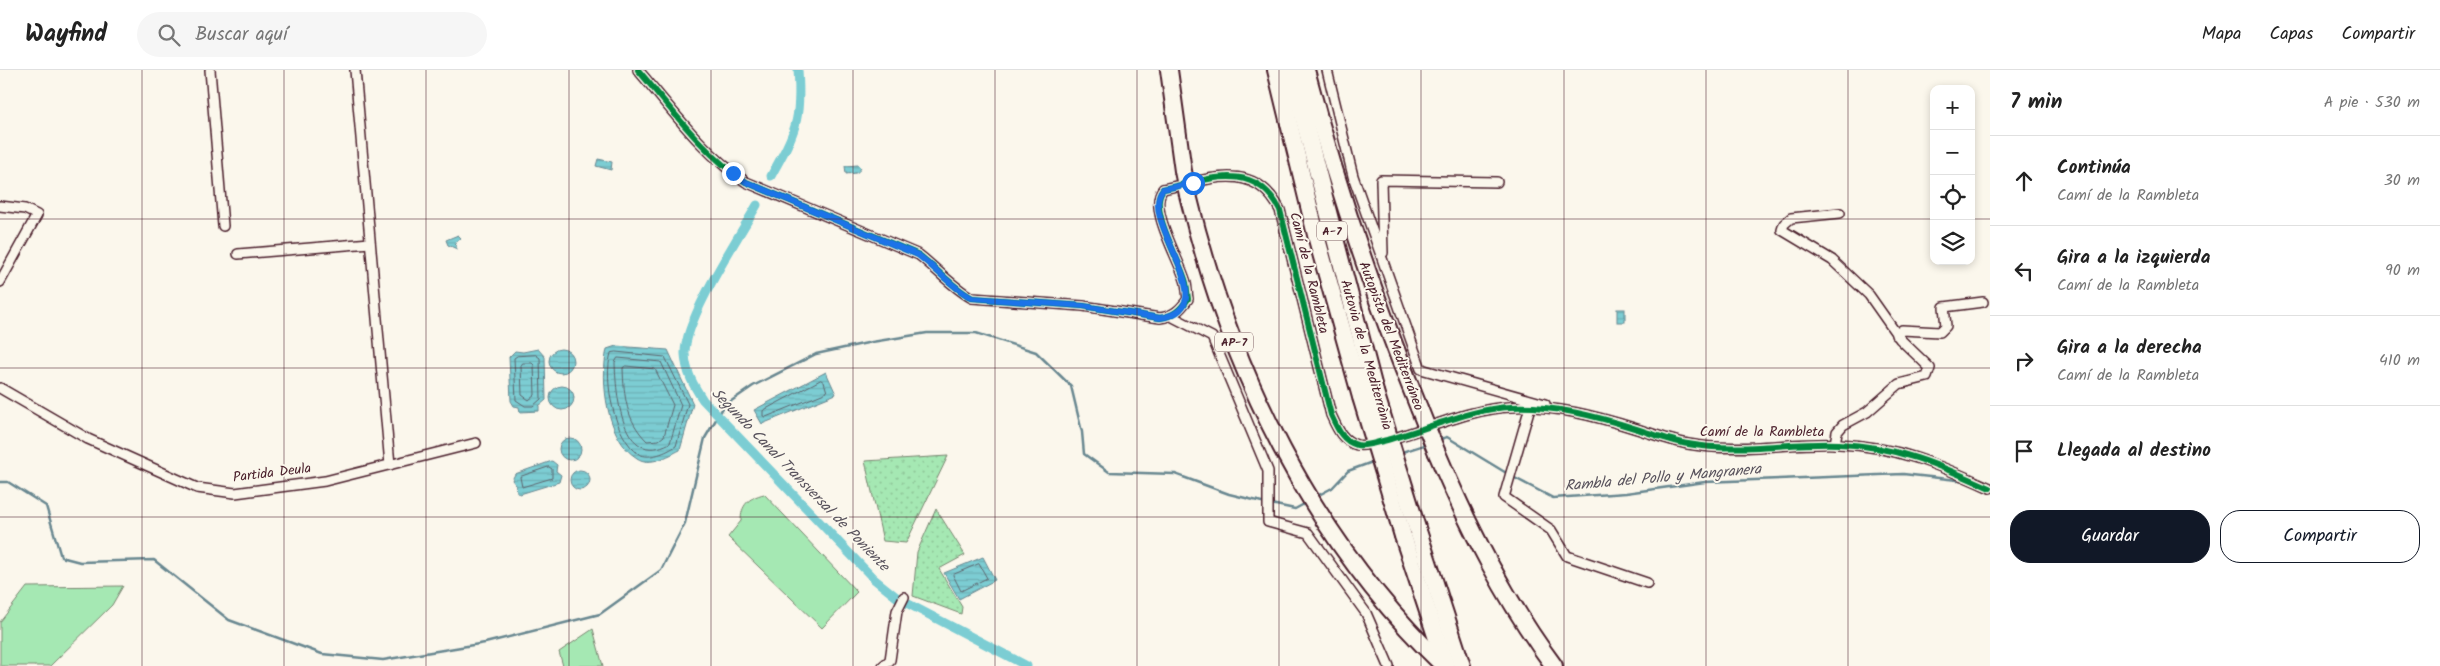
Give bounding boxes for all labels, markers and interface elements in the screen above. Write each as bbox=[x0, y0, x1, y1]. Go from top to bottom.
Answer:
search box bbox=[137, 12, 487, 57]
text: Wayfind bbox=[25, 15, 107, 54]
text: Buscar aquí bbox=[195, 20, 287, 50]
text: Mapa bbox=[2202, 20, 2242, 49]
text: Capas bbox=[2270, 20, 2314, 49]
text: Compartir bbox=[2342, 20, 2415, 49]
icon: search bbox=[155, 21, 183, 49]
map controls bbox=[1930, 85, 1975, 265]
button: + bbox=[1930, 85, 1975, 130]
text: 7 min bbox=[2010, 86, 2062, 119]
text: A pie · 530 m bbox=[2324, 90, 2420, 115]
button: − bbox=[1930, 130, 1975, 175]
text: Continúa bbox=[2057, 153, 2131, 183]
route end bbox=[722, 162, 745, 185]
icon: ahead bbox=[2010, 167, 2038, 195]
text: 30 m bbox=[2384, 168, 2420, 193]
route start bbox=[1182, 172, 1205, 195]
button: locate bbox=[1930, 175, 1975, 220]
text: Camí de la Rambleta bbox=[2057, 183, 2199, 208]
street label: Camí de la Rambleta bbox=[1283, 210, 1335, 336]
button: layers bbox=[1930, 220, 1975, 265]
road number: A-7 bbox=[1317, 222, 1347, 240]
text: Gira a la izquierda bbox=[2057, 243, 2210, 273]
icon: left bbox=[2010, 257, 2038, 285]
street label: Autopista del Mediterráneo bbox=[1352, 258, 1430, 414]
text: 90 m bbox=[2385, 258, 2420, 283]
text: Camí de la Rambleta bbox=[2057, 273, 2199, 298]
street label: Autovia de la Mediterrània bbox=[1334, 277, 1398, 433]
road number: AP-7 bbox=[1215, 332, 1253, 352]
text: Gira a la derecha bbox=[2057, 333, 2202, 363]
icon: right bbox=[2010, 347, 2038, 375]
text: 410 m bbox=[2379, 348, 2420, 373]
text: Camí de la Rambleta bbox=[2057, 363, 2199, 388]
water label: Segundo Canal Transversal de Poniente bbox=[705, 383, 896, 578]
street label: Camí de la Rambleta bbox=[1700, 421, 1824, 443]
text: Llegada al destino bbox=[2057, 436, 2211, 466]
icon: arrive bbox=[2010, 437, 2038, 465]
street label: Partida Deula bbox=[232, 457, 312, 489]
water label: Rambla del Pollo y Mangranera bbox=[1564, 457, 1763, 499]
button: Guardar bbox=[2010, 510, 2210, 563]
button: Compartir bbox=[2220, 510, 2420, 563]

